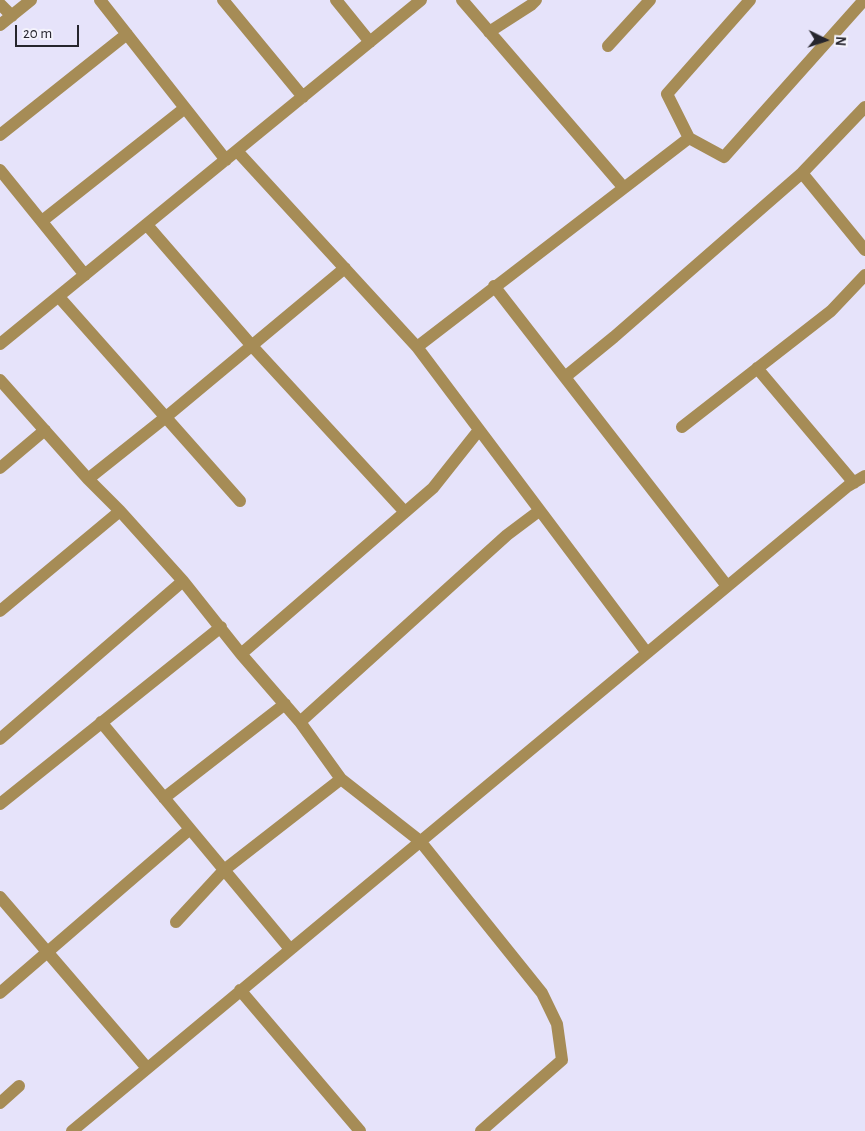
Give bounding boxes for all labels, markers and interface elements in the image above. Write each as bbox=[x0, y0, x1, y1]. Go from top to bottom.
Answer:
scale bar bbox=[18, 15, 81, 47]
north arrow bbox=[800, 15, 850, 65]
text: 20 m bbox=[23, 26, 52, 41]
text: N bbox=[833, 36, 847, 46]

